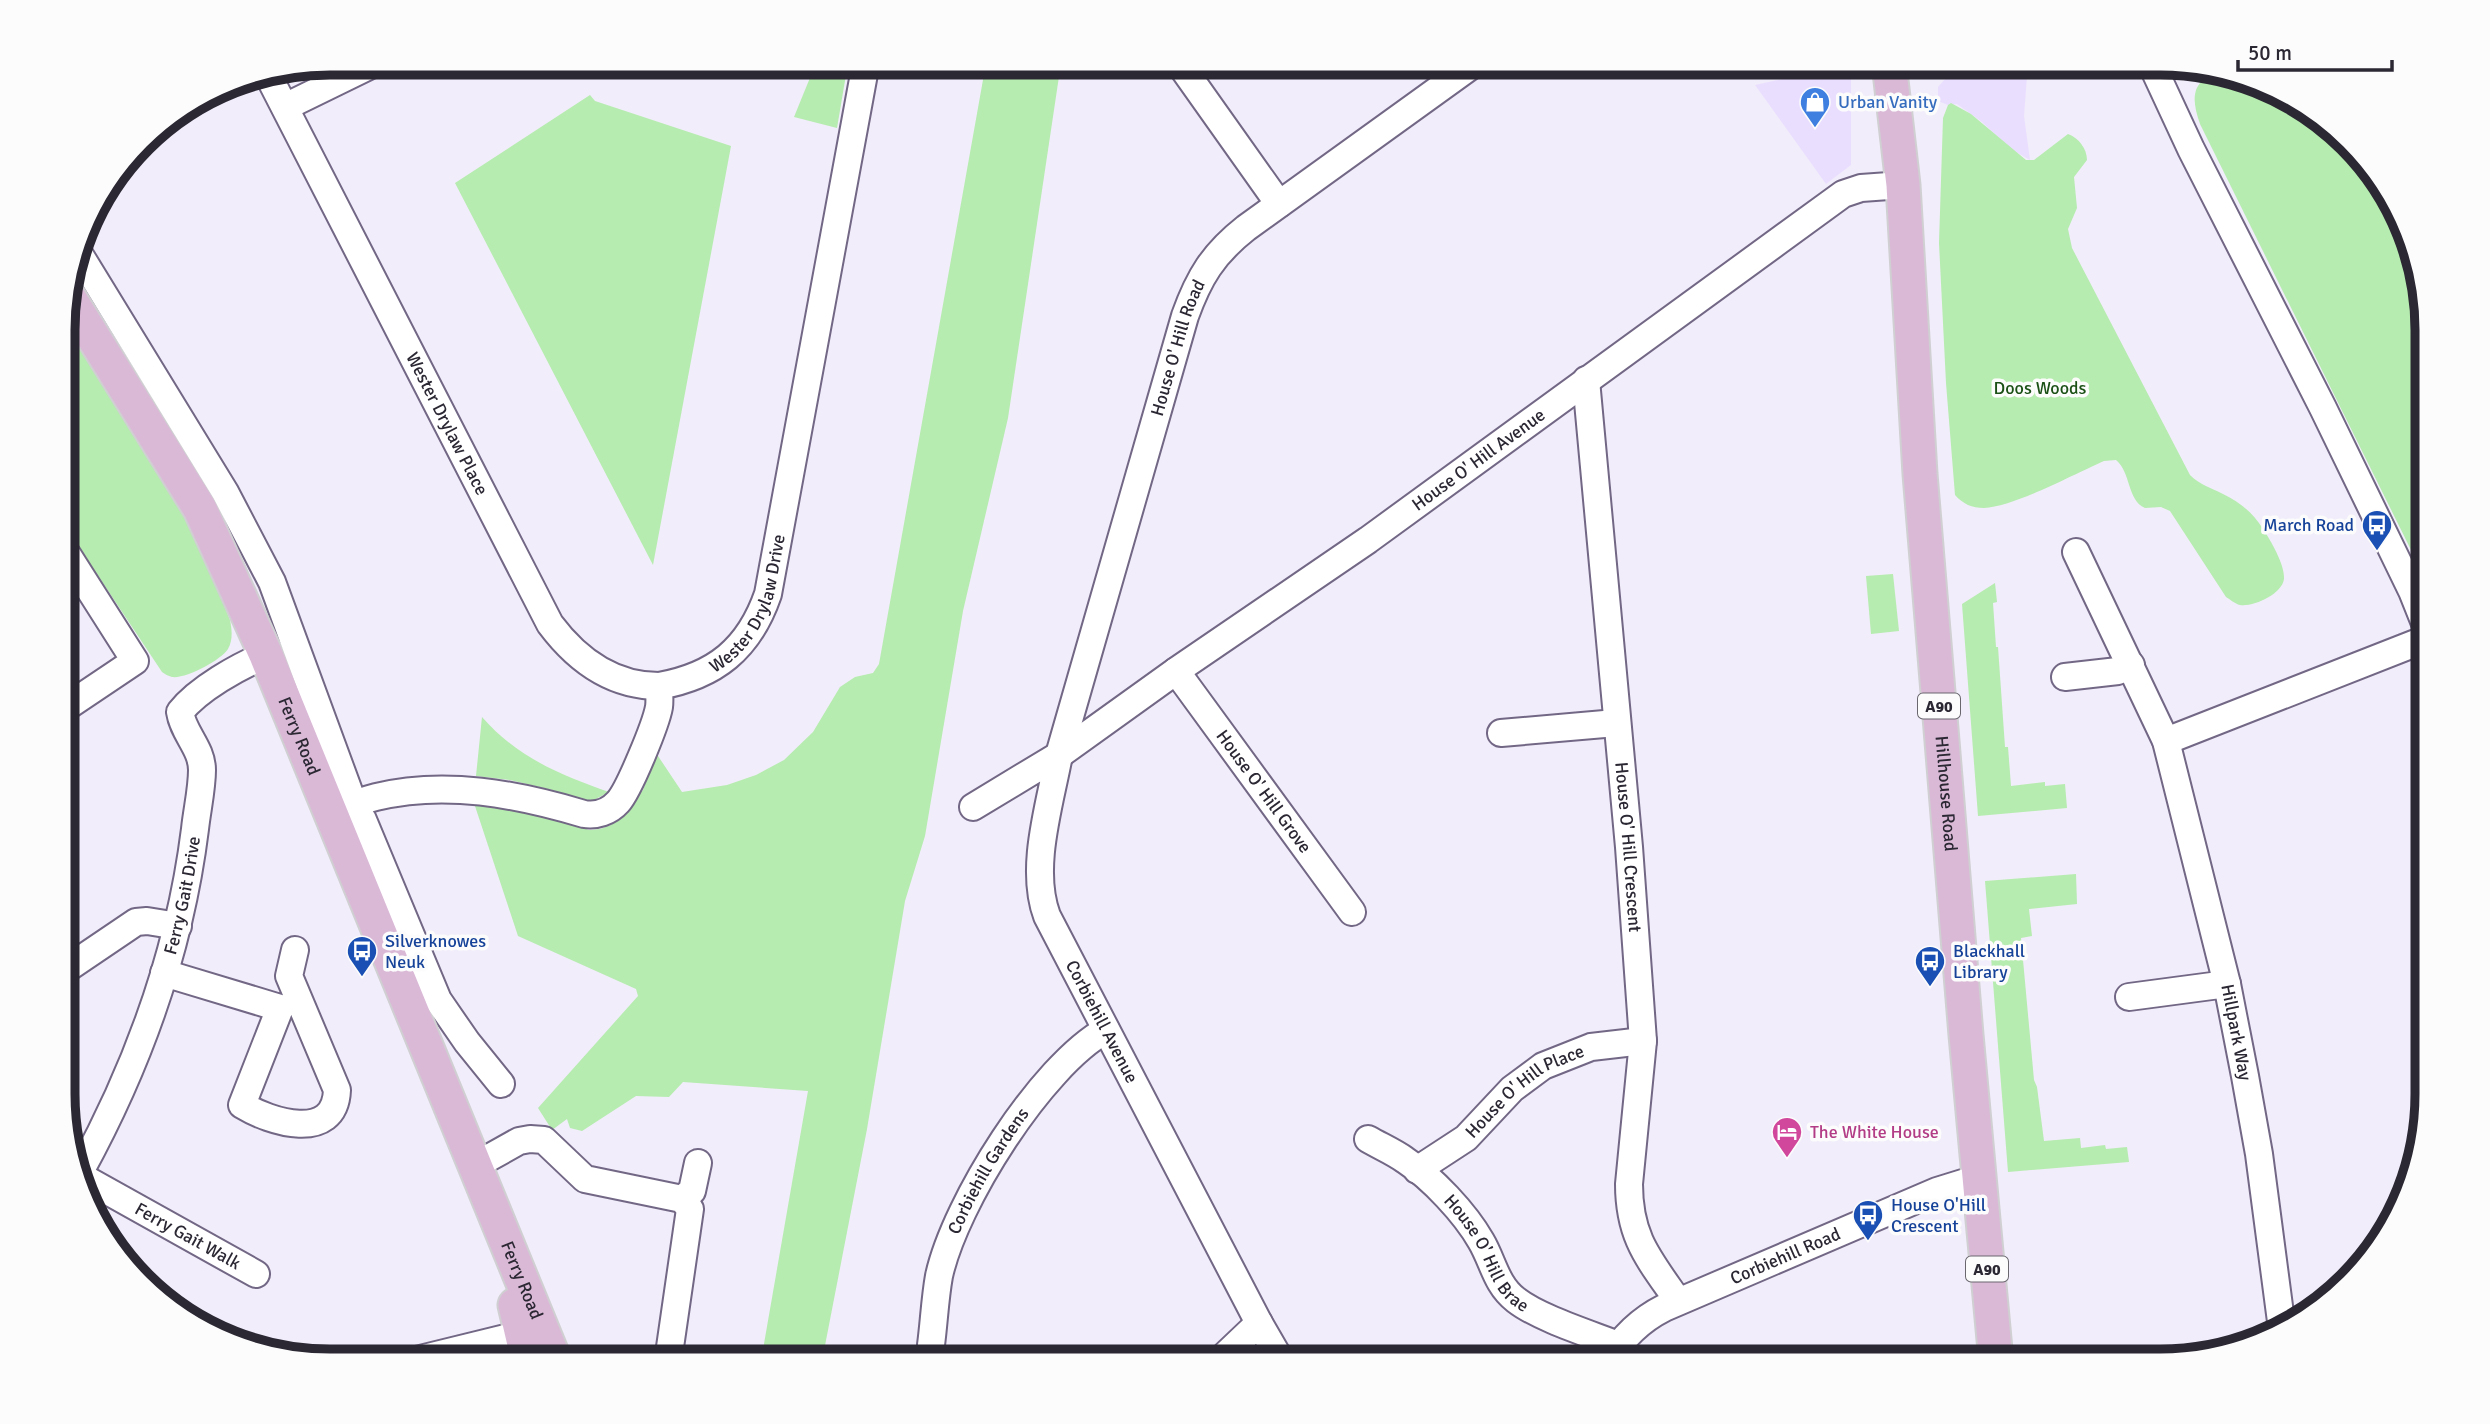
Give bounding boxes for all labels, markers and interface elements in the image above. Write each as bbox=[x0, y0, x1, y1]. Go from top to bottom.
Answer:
scale bar bbox=[2238, 28, 2392, 72]
text: 50 m bbox=[2248, 40, 2292, 66]
shop icon: Urban Vanity bbox=[1798, 85, 1832, 129]
place label: Urban Vanity bbox=[1838, 91, 1938, 113]
street label: House O' Hill Road bbox=[1146, 276, 1210, 419]
street label: Wester Drylaw Place bbox=[401, 349, 493, 499]
park label: Doos Woods bbox=[1994, 377, 2087, 399]
street label: House O' Hill Avenue bbox=[1407, 404, 1549, 515]
bus stop icon: March Road bbox=[2360, 508, 2394, 552]
place label: March Road bbox=[2263, 514, 2354, 536]
street label: Wester Drylaw Drive bbox=[705, 533, 790, 678]
street label: Ferry Road bbox=[273, 694, 325, 778]
road number: A90 bbox=[1918, 694, 1960, 719]
street label: House O' Hill Grove bbox=[1212, 725, 1316, 857]
street label: Hillhouse Road bbox=[1931, 735, 1962, 852]
street label: House O' Hill Crescent bbox=[1610, 761, 1646, 933]
street label: Ferry Gait Drive bbox=[159, 835, 205, 957]
place label: Silverknowes Neuk bbox=[385, 930, 486, 973]
bus stop icon: Silverknowes Neuk bbox=[345, 934, 379, 978]
place label: Blackhall Library bbox=[1953, 940, 2025, 983]
bus stop icon: Blackhall Library bbox=[1913, 944, 1947, 988]
street label: Corbiehill Avenue bbox=[1061, 956, 1143, 1087]
street label: Hillpark Way bbox=[2216, 982, 2257, 1083]
street label: House O' Hill Place bbox=[1461, 1040, 1587, 1143]
street label: Corbiehill Gardens bbox=[943, 1103, 1034, 1238]
hotel icon: The White House bbox=[1770, 1115, 1804, 1159]
place label: The White House bbox=[1810, 1121, 1939, 1143]
street label: House O' Hill Brae bbox=[1439, 1190, 1533, 1317]
place label: House O'Hill Crescent bbox=[1891, 1194, 1986, 1237]
street label: Ferry Gait Walk bbox=[131, 1198, 245, 1274]
bus stop icon: House O'Hill Crescent bbox=[1851, 1198, 1885, 1242]
street label: Corbiehill Road bbox=[1727, 1223, 1844, 1289]
street label: Ferry Road bbox=[496, 1238, 548, 1323]
road number: A90 bbox=[1966, 1256, 2008, 1282]

